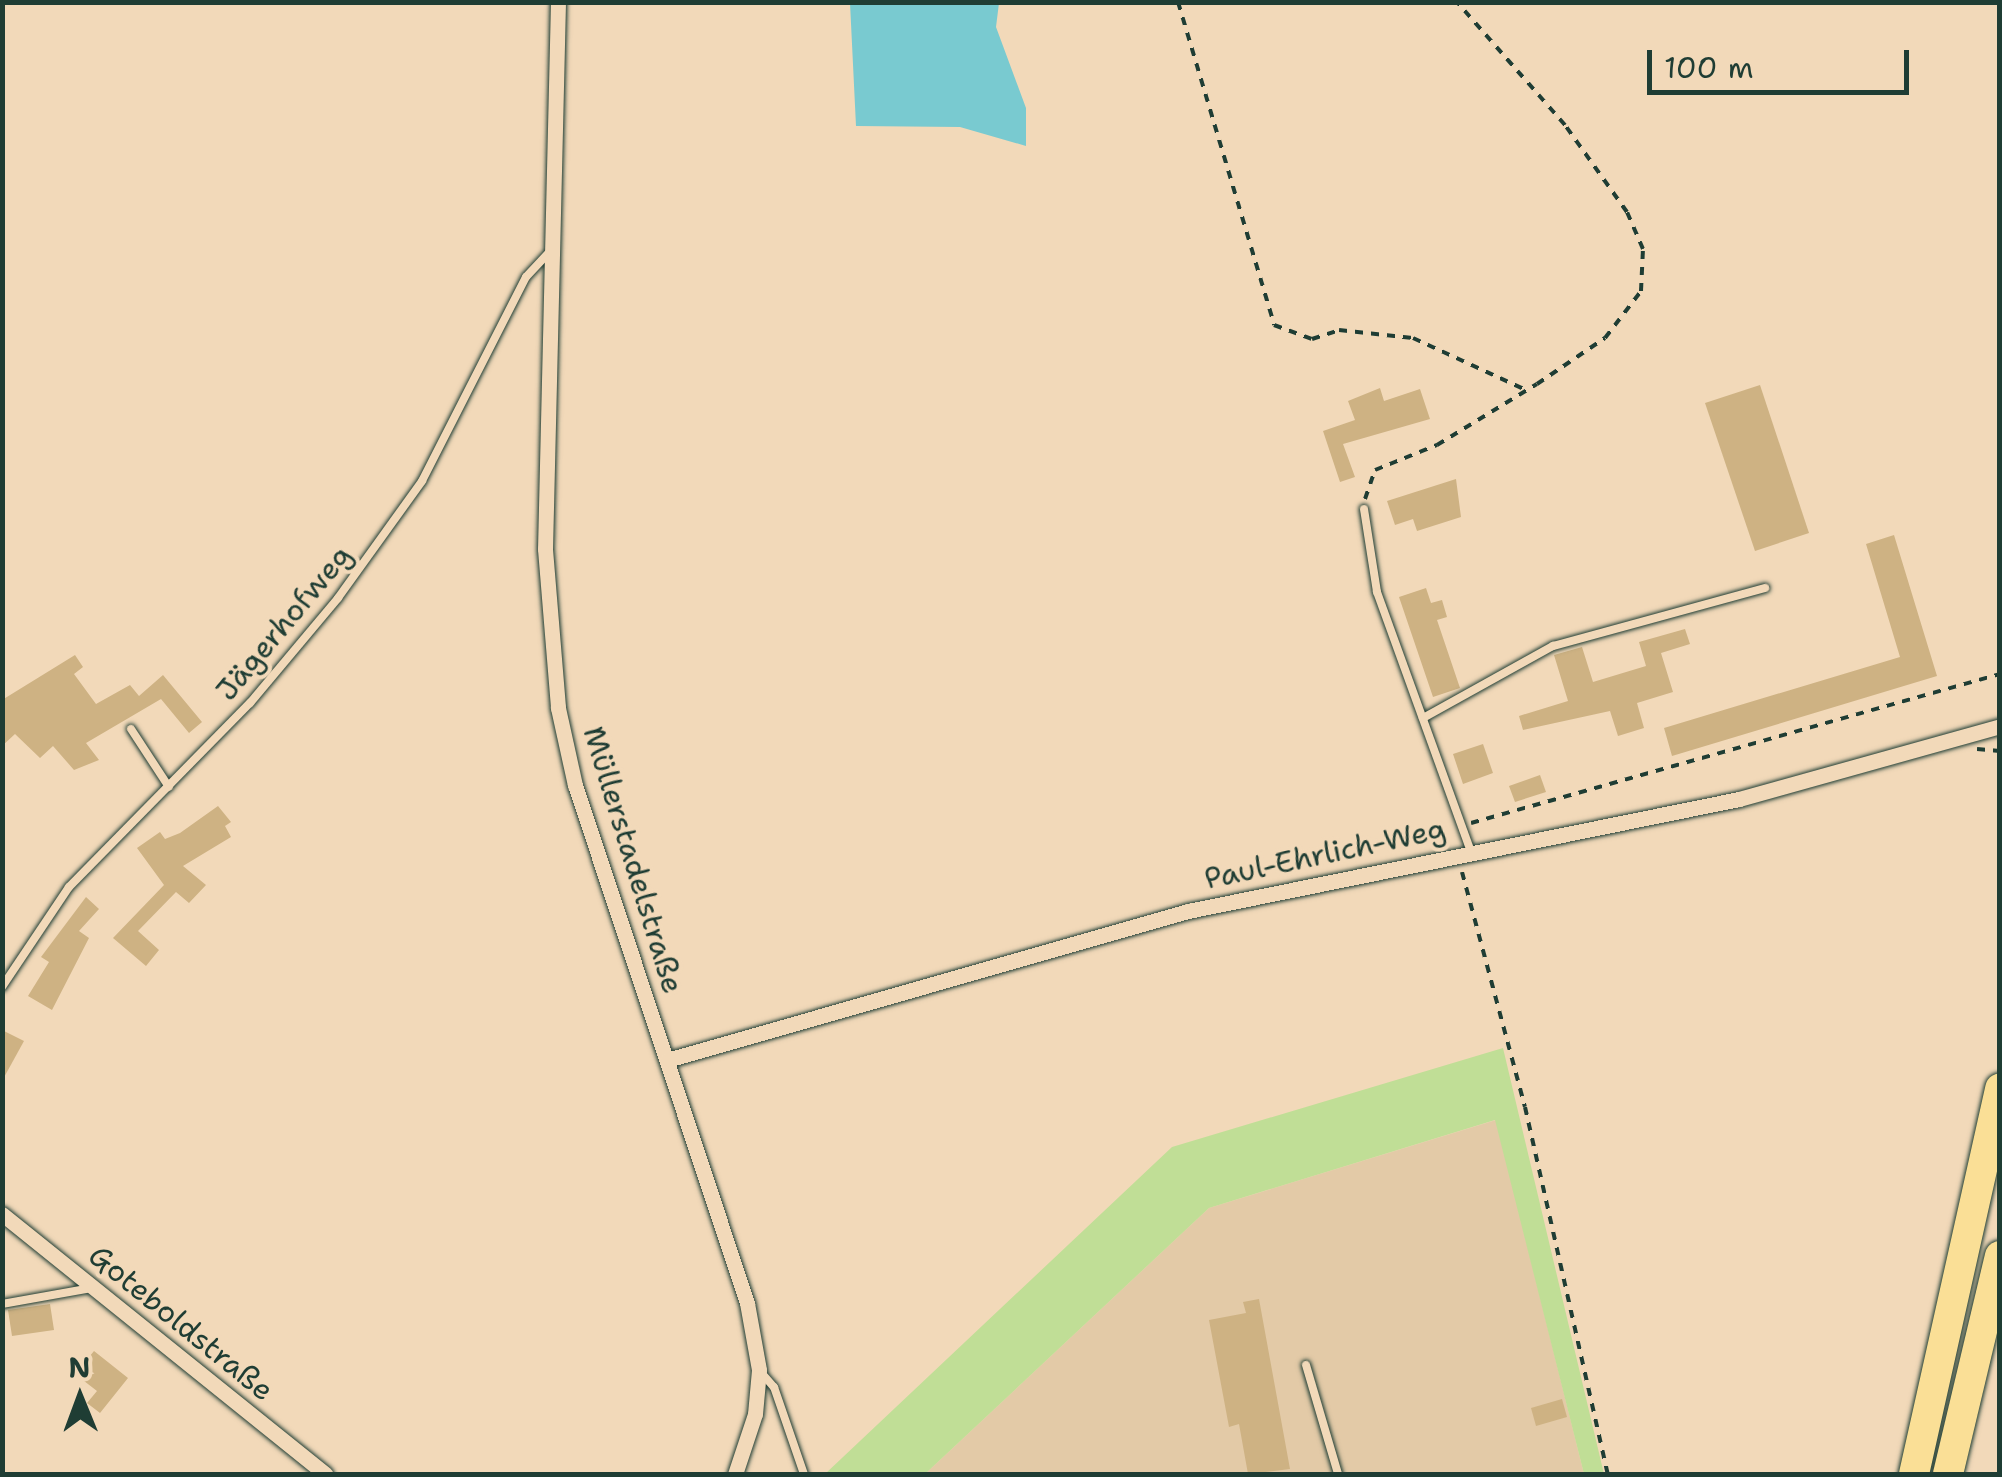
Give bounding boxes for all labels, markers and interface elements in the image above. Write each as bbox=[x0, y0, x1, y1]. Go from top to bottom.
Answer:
scale bar bbox=[1652, 30, 1914, 92]
text: 100 m bbox=[1664, 47, 1754, 88]
street label: Jägerhofweg bbox=[209, 538, 359, 708]
street label: Müllerstadelstraße bbox=[575, 722, 691, 998]
street label: Paul-Ehrlich-Weg bbox=[1201, 811, 1449, 897]
street label: Goteboldstraße bbox=[81, 1237, 281, 1409]
north arrow bbox=[30, 1347, 130, 1447]
text: N bbox=[68, 1348, 91, 1386]

